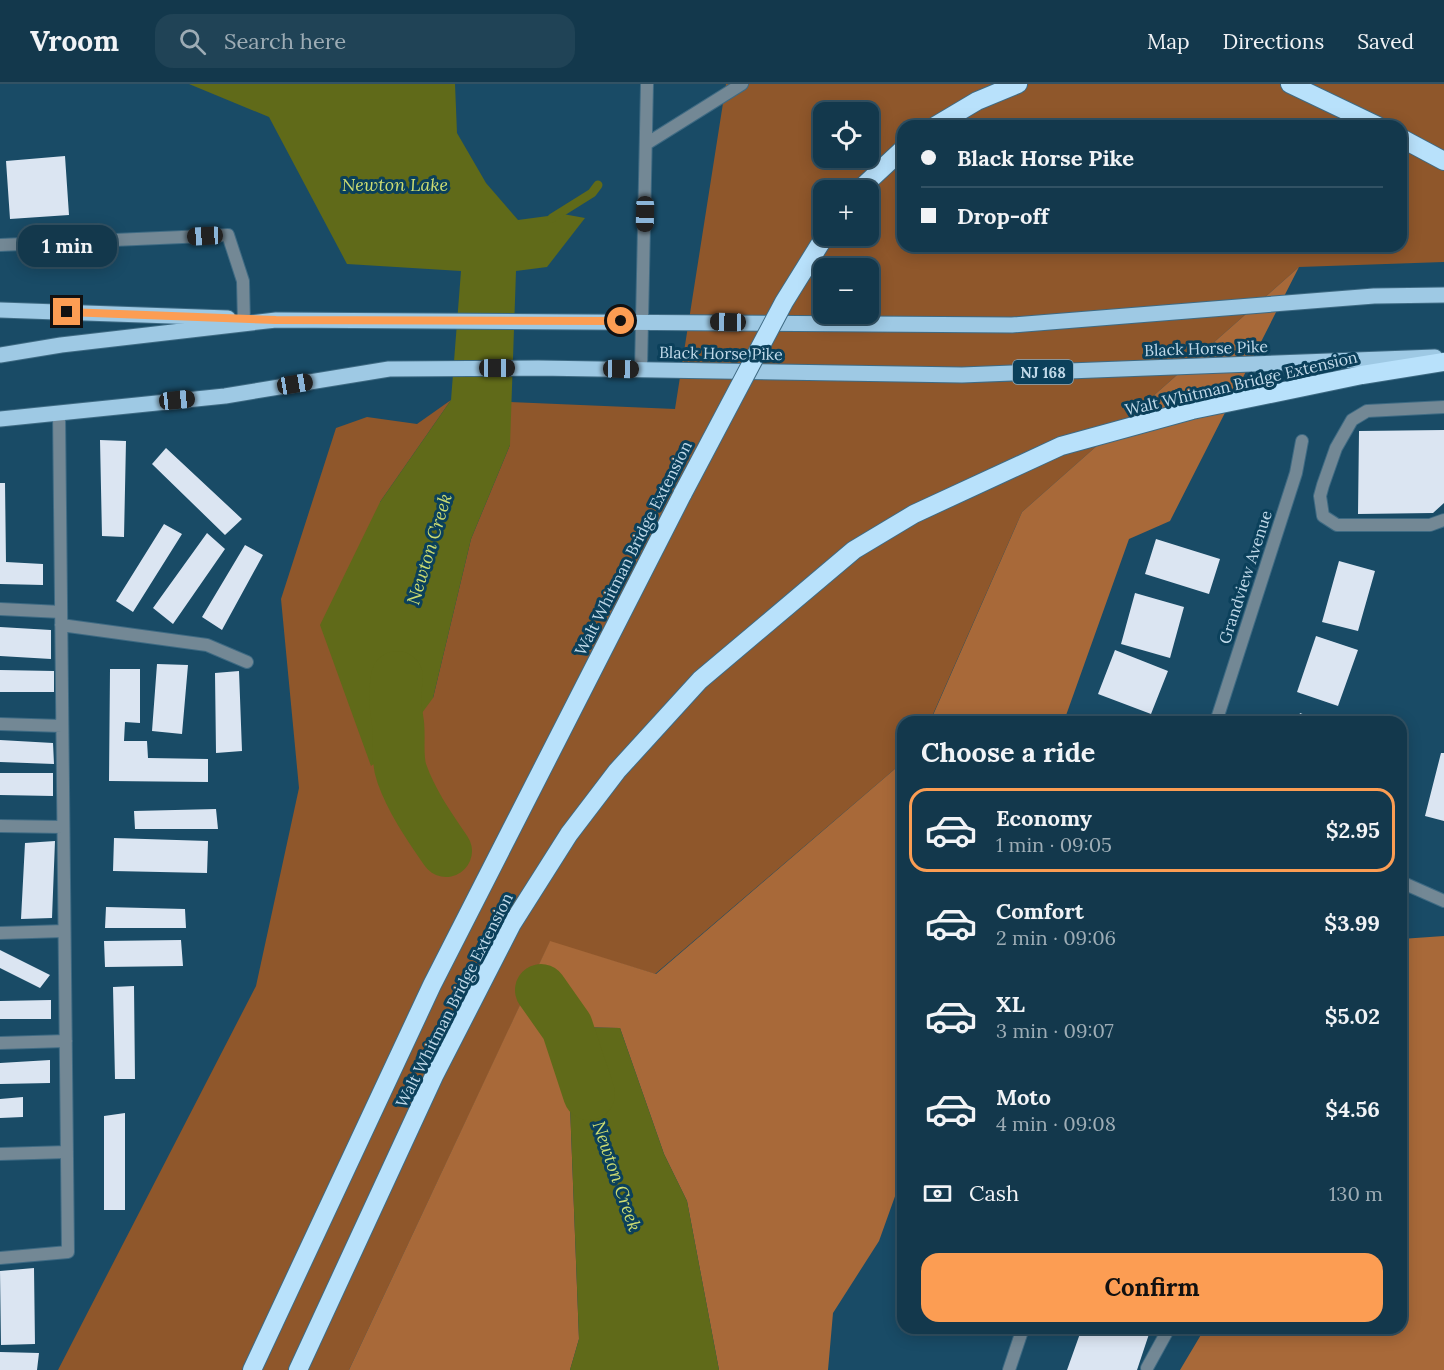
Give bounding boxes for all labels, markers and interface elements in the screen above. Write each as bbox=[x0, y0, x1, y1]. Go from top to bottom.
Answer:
search box bbox=[155, 14, 575, 68]
text: Vroom bbox=[30, 23, 119, 59]
icon: search bbox=[176, 25, 209, 58]
text: Search here bbox=[224, 27, 346, 55]
text: Map bbox=[1147, 28, 1190, 55]
text: Directions bbox=[1223, 28, 1324, 55]
text: Saved bbox=[1357, 28, 1414, 55]
map controls bbox=[813, 102, 879, 324]
button: locate bbox=[813, 102, 879, 168]
text: Black Horse Pike bbox=[957, 144, 1134, 172]
water label: Newton Lake bbox=[342, 173, 448, 196]
button: + bbox=[813, 180, 879, 246]
car bbox=[636, 196, 654, 232]
text: Drop-off bbox=[957, 202, 1049, 230]
callout: 1 min bbox=[17, 225, 116, 267]
car bbox=[187, 226, 223, 246]
text: 1 min bbox=[42, 233, 93, 258]
button: − bbox=[813, 258, 879, 324]
route end bbox=[53, 298, 80, 325]
route start bbox=[607, 307, 634, 334]
car bbox=[710, 313, 746, 331]
street label: Black Horse Pike bbox=[1144, 336, 1269, 360]
street label: Black Horse Pike bbox=[659, 342, 783, 364]
street label: Walt Whitman Bridge Extension bbox=[1123, 346, 1359, 420]
car bbox=[479, 359, 515, 377]
car bbox=[603, 360, 639, 378]
road number: NJ 168 bbox=[1013, 360, 1073, 384]
car bbox=[276, 372, 314, 396]
car bbox=[158, 389, 196, 411]
street label: Walt Whitman Bridge Extension bbox=[570, 437, 696, 659]
water label: Newton Creek bbox=[401, 491, 457, 607]
street label: Grandview Avenue bbox=[1214, 508, 1276, 646]
text: Choose a ride bbox=[921, 735, 1095, 769]
icon: car bbox=[924, 803, 978, 857]
text: Economy bbox=[996, 804, 1092, 832]
text: $2.95 bbox=[1326, 816, 1380, 844]
text: 1 min · 09:05 bbox=[996, 832, 1112, 857]
street label: Walt Whitman Bridge Extension bbox=[391, 889, 517, 1111]
icon: car bbox=[924, 896, 978, 950]
text: Comfort bbox=[996, 897, 1084, 925]
text: $3.99 bbox=[1324, 909, 1380, 937]
text: 2 min · 09:06 bbox=[996, 925, 1116, 950]
icon: car bbox=[924, 989, 978, 1043]
text: XL bbox=[996, 990, 1025, 1018]
text: $5.02 bbox=[1325, 1002, 1380, 1030]
text: 3 min · 09:07 bbox=[996, 1018, 1114, 1043]
icon: car bbox=[924, 1082, 978, 1136]
text: Moto bbox=[996, 1083, 1051, 1111]
text: $4.56 bbox=[1325, 1095, 1380, 1123]
text: 4 min · 09:08 bbox=[996, 1111, 1116, 1136]
water label: Newton Creek bbox=[587, 1118, 647, 1234]
icon: cash bbox=[921, 1177, 954, 1210]
text: Cash bbox=[969, 1179, 1019, 1207]
text: 130 m bbox=[1329, 1181, 1383, 1206]
button: Confirm bbox=[921, 1253, 1383, 1322]

